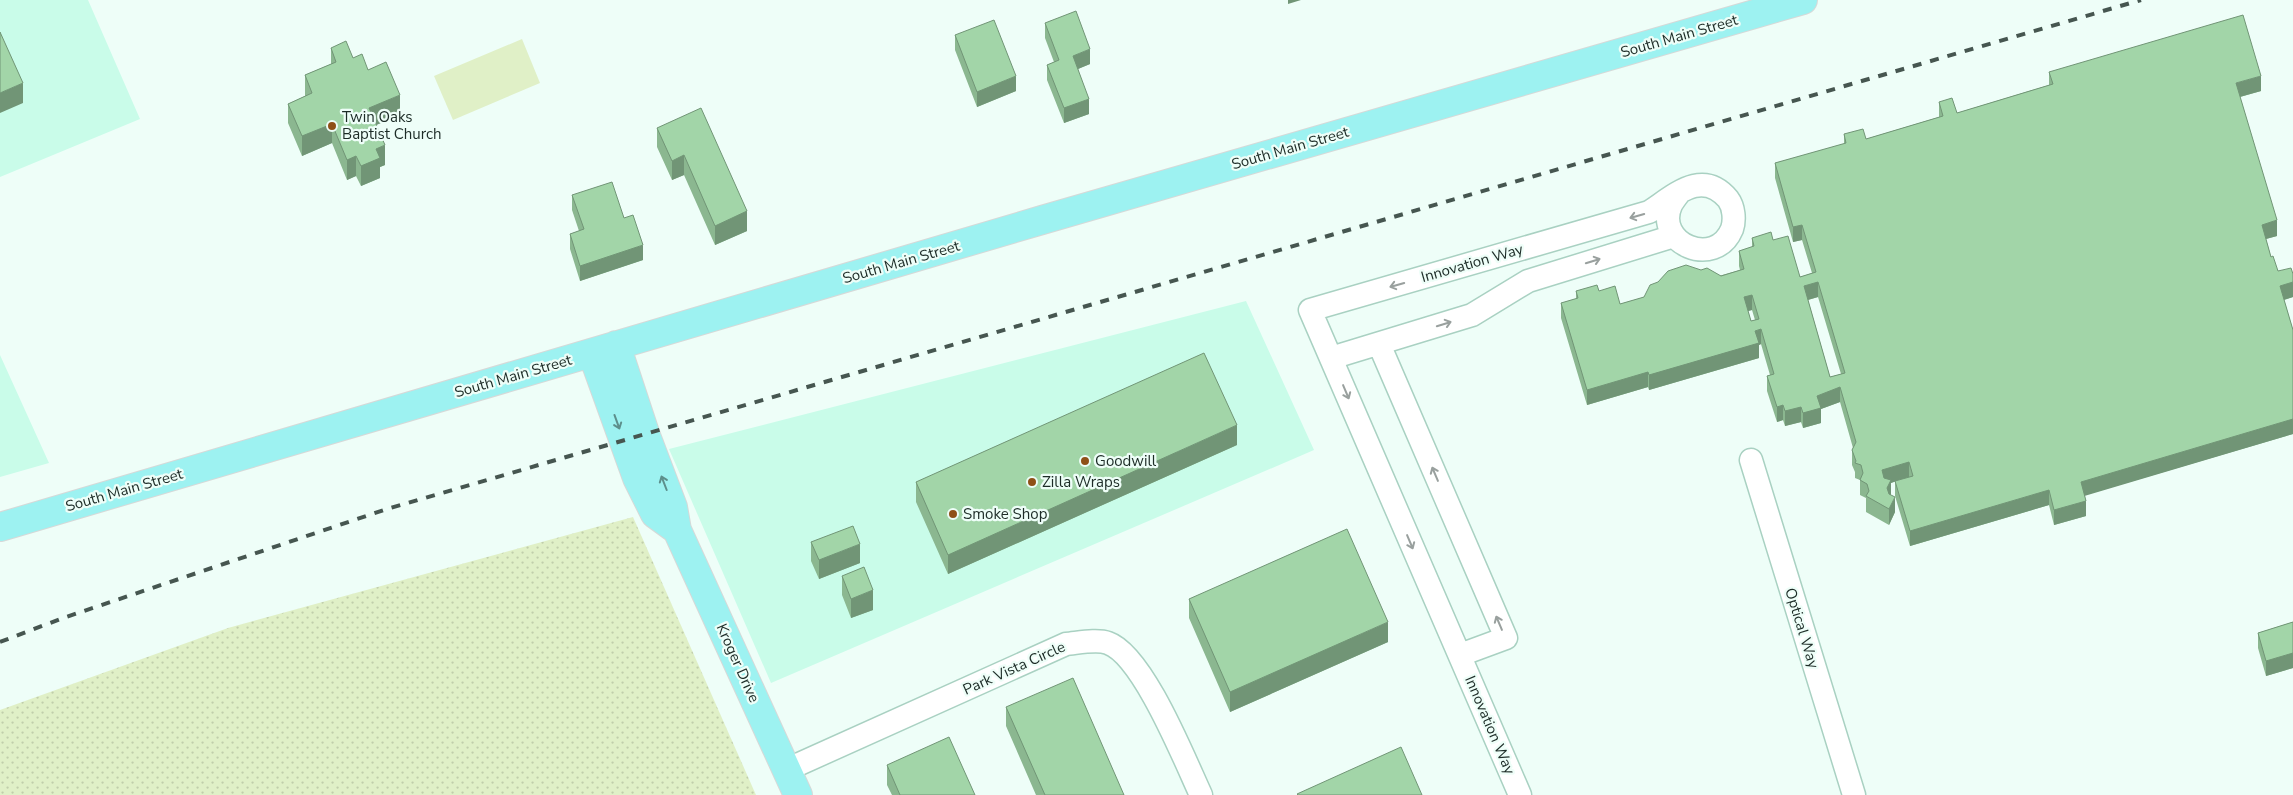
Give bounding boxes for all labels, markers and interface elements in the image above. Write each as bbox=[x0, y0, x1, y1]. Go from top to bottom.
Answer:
street label: South Main Street bbox=[1618, 9, 1741, 62]
place label: Twin Oaks Baptist Church bbox=[342, 107, 442, 144]
marker: Twin Oaks Baptist Church bbox=[326, 120, 338, 132]
street label: South Main Street bbox=[1229, 121, 1352, 174]
one-way arrow bbox=[1630, 211, 1646, 221]
street label: South Main Street bbox=[840, 235, 963, 288]
street label: Innovation Way bbox=[1419, 239, 1526, 287]
one-way arrow bbox=[1585, 255, 1601, 265]
one-way arrow bbox=[1389, 281, 1405, 291]
one-way arrow bbox=[1436, 318, 1452, 328]
street label: South Main Street bbox=[452, 349, 575, 402]
one-way arrow bbox=[1341, 384, 1351, 399]
one-way arrow bbox=[613, 413, 622, 429]
place label: Goodwill bbox=[1095, 451, 1157, 471]
marker: Goodwill bbox=[1079, 455, 1091, 467]
street label: South Main Street bbox=[63, 463, 186, 516]
one-way arrow bbox=[1429, 467, 1439, 482]
place label: Zilla Wraps bbox=[1042, 472, 1120, 492]
one-way arrow bbox=[659, 476, 668, 492]
marker: Zilla Wraps bbox=[1026, 476, 1038, 488]
place label: Smoke Shop bbox=[963, 504, 1048, 524]
marker: Smoke Shop bbox=[947, 508, 959, 520]
one-way arrow bbox=[1407, 534, 1416, 549]
street label: Optical Way bbox=[1780, 585, 1824, 671]
one-way arrow bbox=[1494, 616, 1504, 631]
street label: Kroger Drive bbox=[712, 620, 764, 706]
street label: Park Vista Circle bbox=[960, 636, 1068, 699]
street label: Innovation Way bbox=[1460, 673, 1520, 778]

